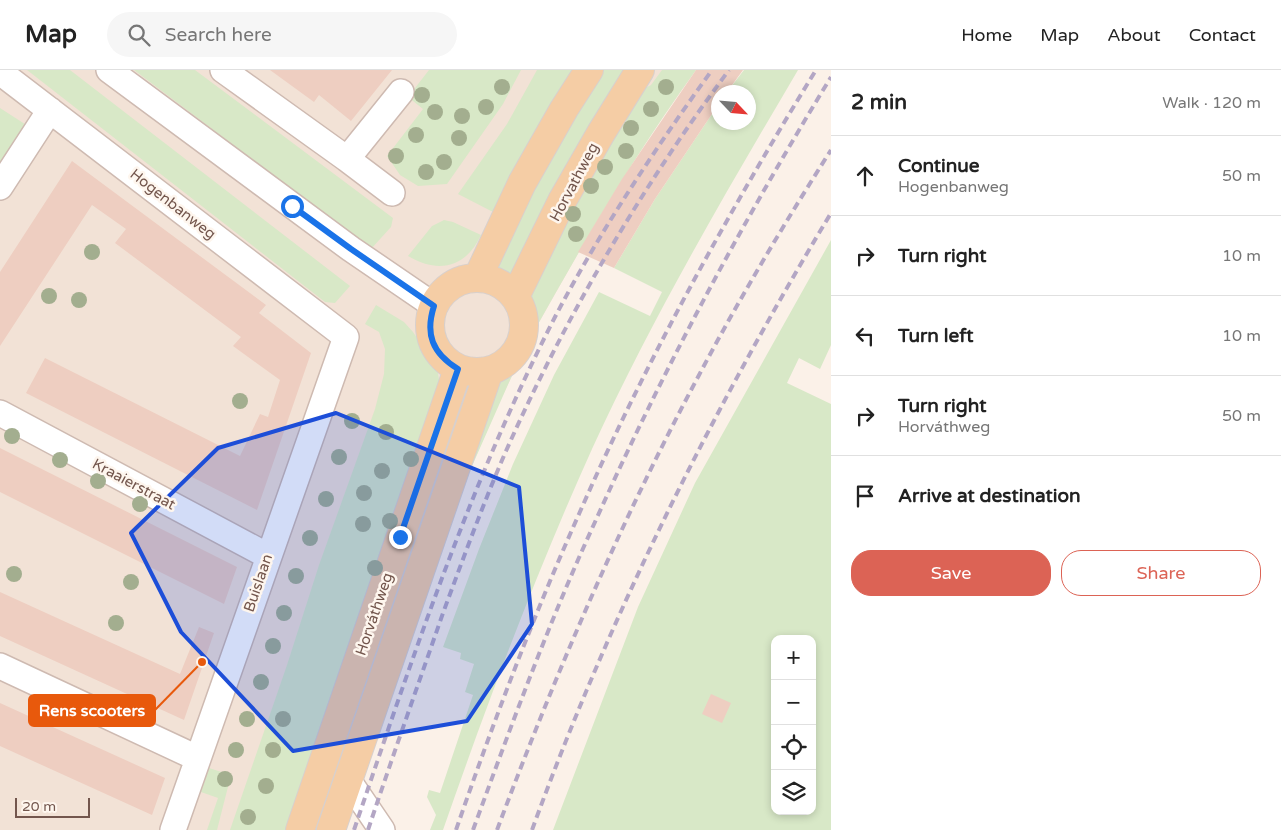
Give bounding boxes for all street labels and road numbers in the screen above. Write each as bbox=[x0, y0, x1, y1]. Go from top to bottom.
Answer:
street label: Horvathweg bbox=[546, 140, 602, 224]
street label: Hogenbanweg bbox=[127, 165, 219, 243]
street label: Kraaierstraat bbox=[89, 455, 179, 514]
street label: Buislaan bbox=[240, 552, 276, 614]
street label: Horváthweg bbox=[351, 570, 397, 658]

